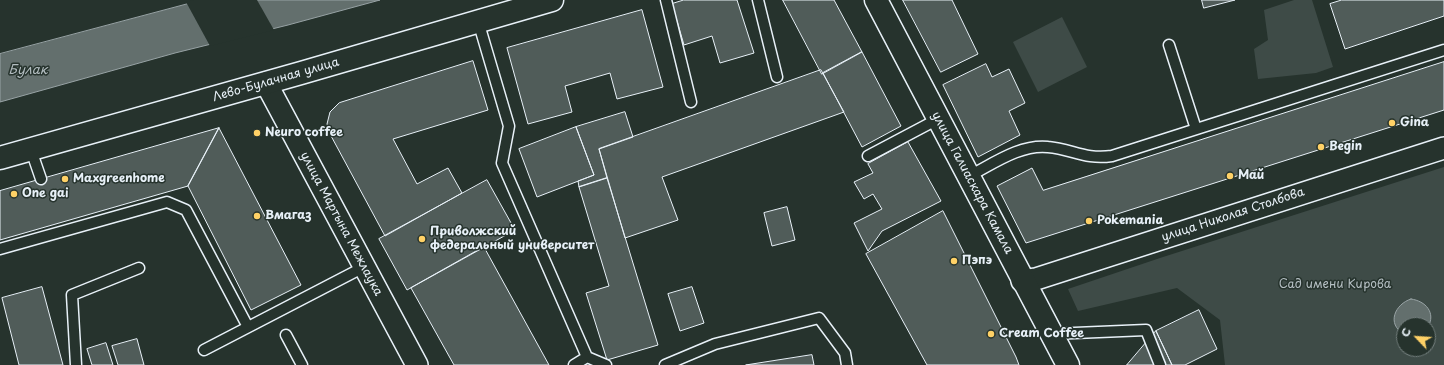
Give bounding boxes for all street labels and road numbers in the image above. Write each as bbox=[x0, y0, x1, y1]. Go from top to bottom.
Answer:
street label: Лево-Булачная улица bbox=[211, 55, 341, 105]
street label: улица Галиаскара Камала bbox=[928, 109, 1016, 257]
street label: улица Мартына Межлаука bbox=[297, 149, 385, 299]
street label: улица Николая Столбова bbox=[1160, 185, 1306, 245]

